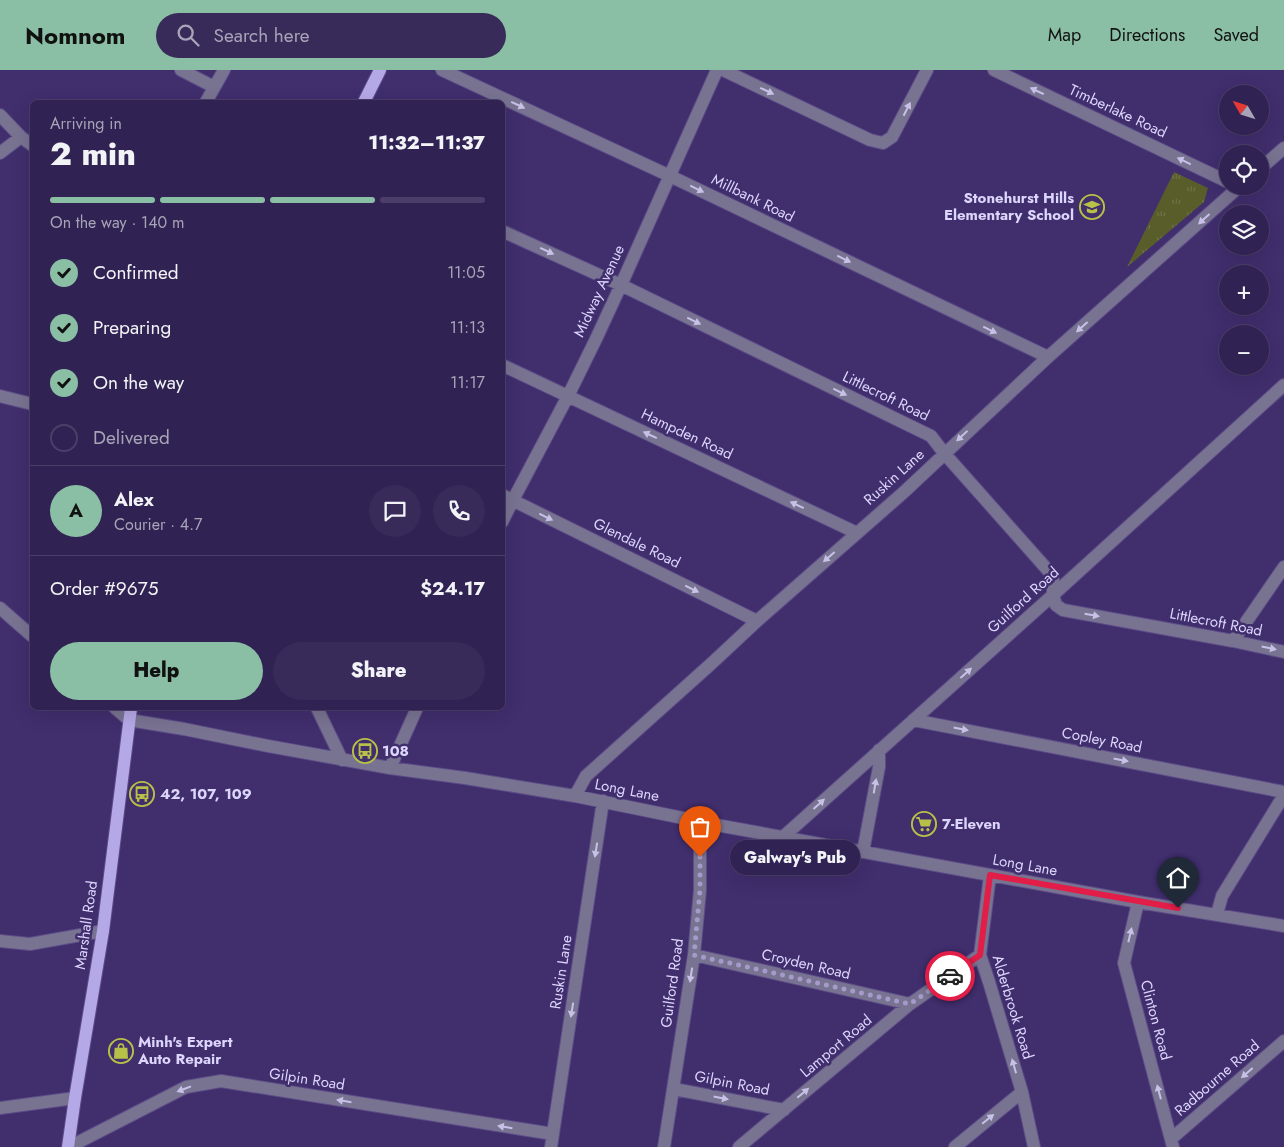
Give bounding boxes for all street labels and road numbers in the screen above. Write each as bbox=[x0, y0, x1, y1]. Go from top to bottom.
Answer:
street label: Timberlake Road bbox=[1065, 79, 1171, 143]
street label: Millbank Road bbox=[708, 168, 798, 228]
street label: Midway Avenue bbox=[568, 241, 630, 341]
street label: Littlecroft Road bbox=[839, 365, 933, 427]
street label: Hampden Road bbox=[637, 403, 737, 465]
street label: Ruskin Lane bbox=[859, 444, 929, 510]
street label: Glendale Road bbox=[590, 512, 684, 574]
street label: Guilford Road bbox=[982, 562, 1064, 638]
street label: Littlecroft Road bbox=[1168, 602, 1264, 642]
street label: Copley Road bbox=[1060, 721, 1144, 759]
street label: Long Lane bbox=[593, 773, 661, 807]
street label: Long Lane bbox=[991, 848, 1059, 882]
street label: Marshall Road bbox=[69, 879, 103, 971]
street label: Ruskin Lane bbox=[544, 933, 578, 1011]
street label: Guilford Road bbox=[655, 937, 689, 1029]
street label: Croyden Road bbox=[759, 943, 853, 985]
street label: Alderbrook Road bbox=[987, 952, 1039, 1062]
street label: Clinton Road bbox=[1135, 978, 1177, 1062]
street label: Lamport Road bbox=[795, 1009, 877, 1083]
street label: Radbourne Road bbox=[1170, 1035, 1264, 1121]
street label: Gilpin Road bbox=[268, 1062, 346, 1096]
street label: Gilpin Road bbox=[693, 1065, 771, 1101]

